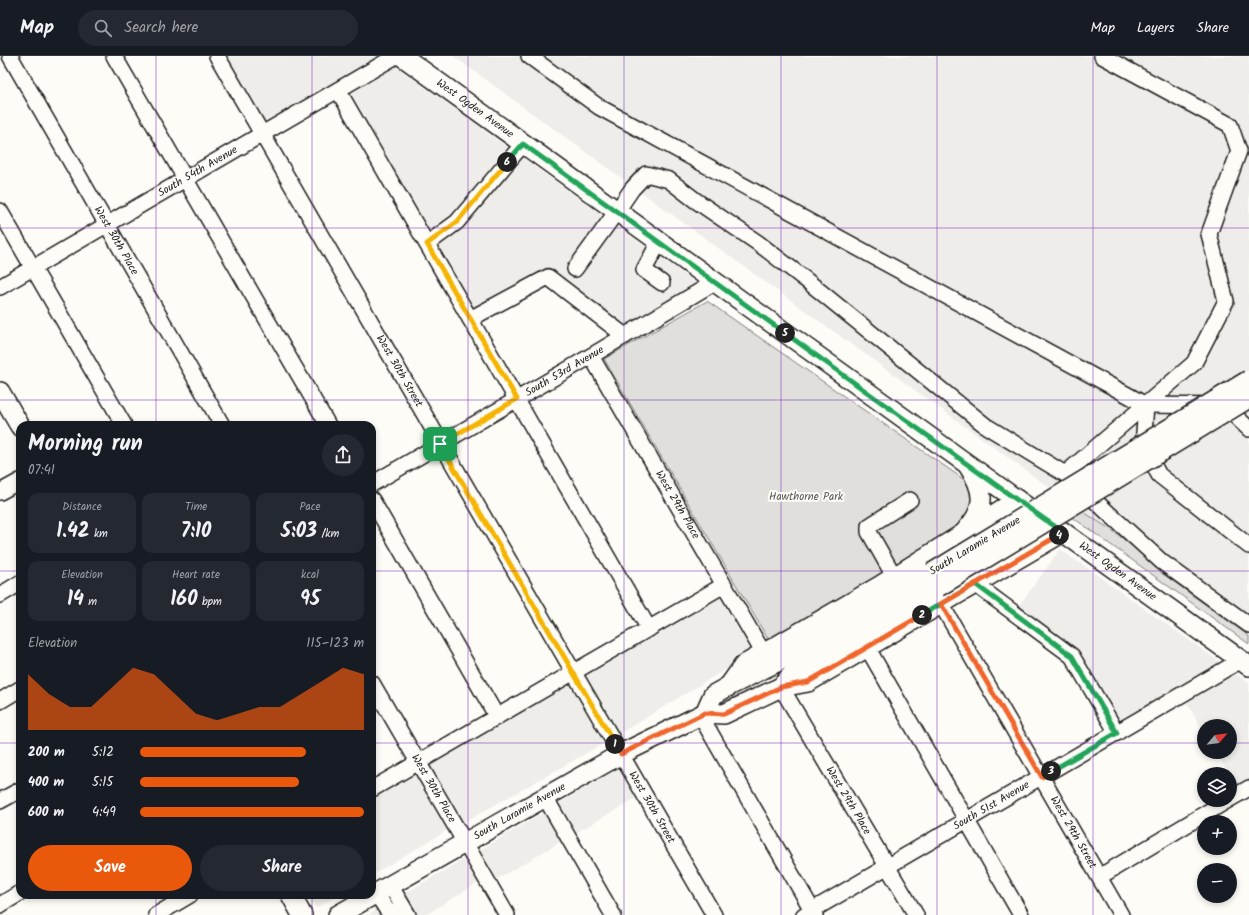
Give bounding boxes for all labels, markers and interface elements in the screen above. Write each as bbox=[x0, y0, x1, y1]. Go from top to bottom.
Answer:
search box bbox=[78, 10, 358, 46]
text: Map bbox=[20, 13, 54, 43]
text: Search here bbox=[124, 16, 198, 40]
icon: search bbox=[92, 17, 114, 39]
text: Map bbox=[1091, 17, 1115, 39]
text: Layers bbox=[1137, 17, 1175, 39]
text: Share bbox=[1197, 17, 1229, 39]
street label: West Ogden Avenue bbox=[432, 74, 518, 143]
street label: South 54th Avenue bbox=[155, 141, 241, 202]
pin: 6 bbox=[497, 152, 517, 172]
text: 6 bbox=[504, 153, 510, 171]
street label: West 30th Place bbox=[89, 203, 143, 279]
pin: 5 bbox=[775, 323, 795, 343]
text: 5 bbox=[782, 324, 788, 342]
street label: West 30th Street bbox=[371, 331, 428, 411]
street label: South 53rd Avenue bbox=[522, 341, 608, 402]
text: Morning run bbox=[28, 427, 143, 462]
pin bbox=[423, 427, 457, 461]
icon: arrive bbox=[429, 433, 451, 455]
button: share bbox=[322, 434, 364, 476]
text: 07:41 bbox=[28, 460, 55, 481]
street label: West 29th Place bbox=[650, 467, 704, 543]
park label: Hawthorne Park bbox=[769, 488, 844, 506]
text: Distance bbox=[62, 498, 102, 516]
text: Time bbox=[185, 498, 207, 516]
text: Pace bbox=[300, 498, 320, 516]
street label: South Laramie Avenue bbox=[926, 512, 1024, 580]
text: 1.42 bbox=[56, 516, 90, 548]
text: 7:10 bbox=[181, 516, 211, 548]
text: 5:03 bbox=[281, 516, 317, 548]
text: km bbox=[90, 525, 108, 543]
text: /km bbox=[317, 525, 339, 543]
pin: 4 bbox=[1049, 525, 1069, 545]
text: 4 bbox=[1056, 526, 1062, 544]
street label: West Ogden Avenue bbox=[1075, 537, 1160, 606]
text: Elevation bbox=[61, 566, 103, 584]
text: Heart rate bbox=[172, 566, 220, 584]
text: kcal bbox=[301, 566, 319, 584]
text: 14 bbox=[67, 584, 84, 616]
text: 160 bbox=[170, 584, 197, 616]
text: 95 bbox=[300, 584, 320, 616]
text: m bbox=[84, 593, 97, 611]
text: bpm bbox=[197, 593, 222, 611]
pin: 2 bbox=[912, 605, 932, 625]
text: 2 bbox=[919, 606, 925, 624]
text: Elevation bbox=[28, 633, 77, 654]
text: 115–123 m bbox=[306, 633, 364, 654]
north arrow bbox=[1197, 719, 1237, 759]
map controls bbox=[1197, 719, 1237, 903]
pin: 1 bbox=[605, 734, 625, 754]
text: 1 bbox=[613, 735, 617, 753]
text: 200 m bbox=[28, 742, 65, 763]
text: 5:12 bbox=[92, 742, 114, 763]
street label: West 30th Place bbox=[406, 751, 461, 826]
pin: 3 bbox=[1041, 761, 1061, 781]
text: 3 bbox=[1048, 762, 1054, 780]
street label: West 29th Place bbox=[821, 763, 876, 838]
button: layers bbox=[1197, 767, 1237, 807]
street label: West 30th Street bbox=[624, 768, 680, 848]
text: 400 m bbox=[28, 772, 64, 793]
text: 5:15 bbox=[92, 772, 113, 793]
street label: South 51st Avenue bbox=[950, 776, 1033, 835]
street label: South Laramie Avenue bbox=[470, 778, 569, 845]
street label: West 29th Street bbox=[1045, 793, 1102, 873]
text: 600 m bbox=[28, 802, 64, 823]
text: 4:49 bbox=[92, 802, 116, 823]
button: + bbox=[1197, 815, 1237, 855]
button: Save bbox=[28, 845, 192, 891]
button: Share bbox=[200, 845, 364, 891]
button: − bbox=[1197, 863, 1237, 903]

